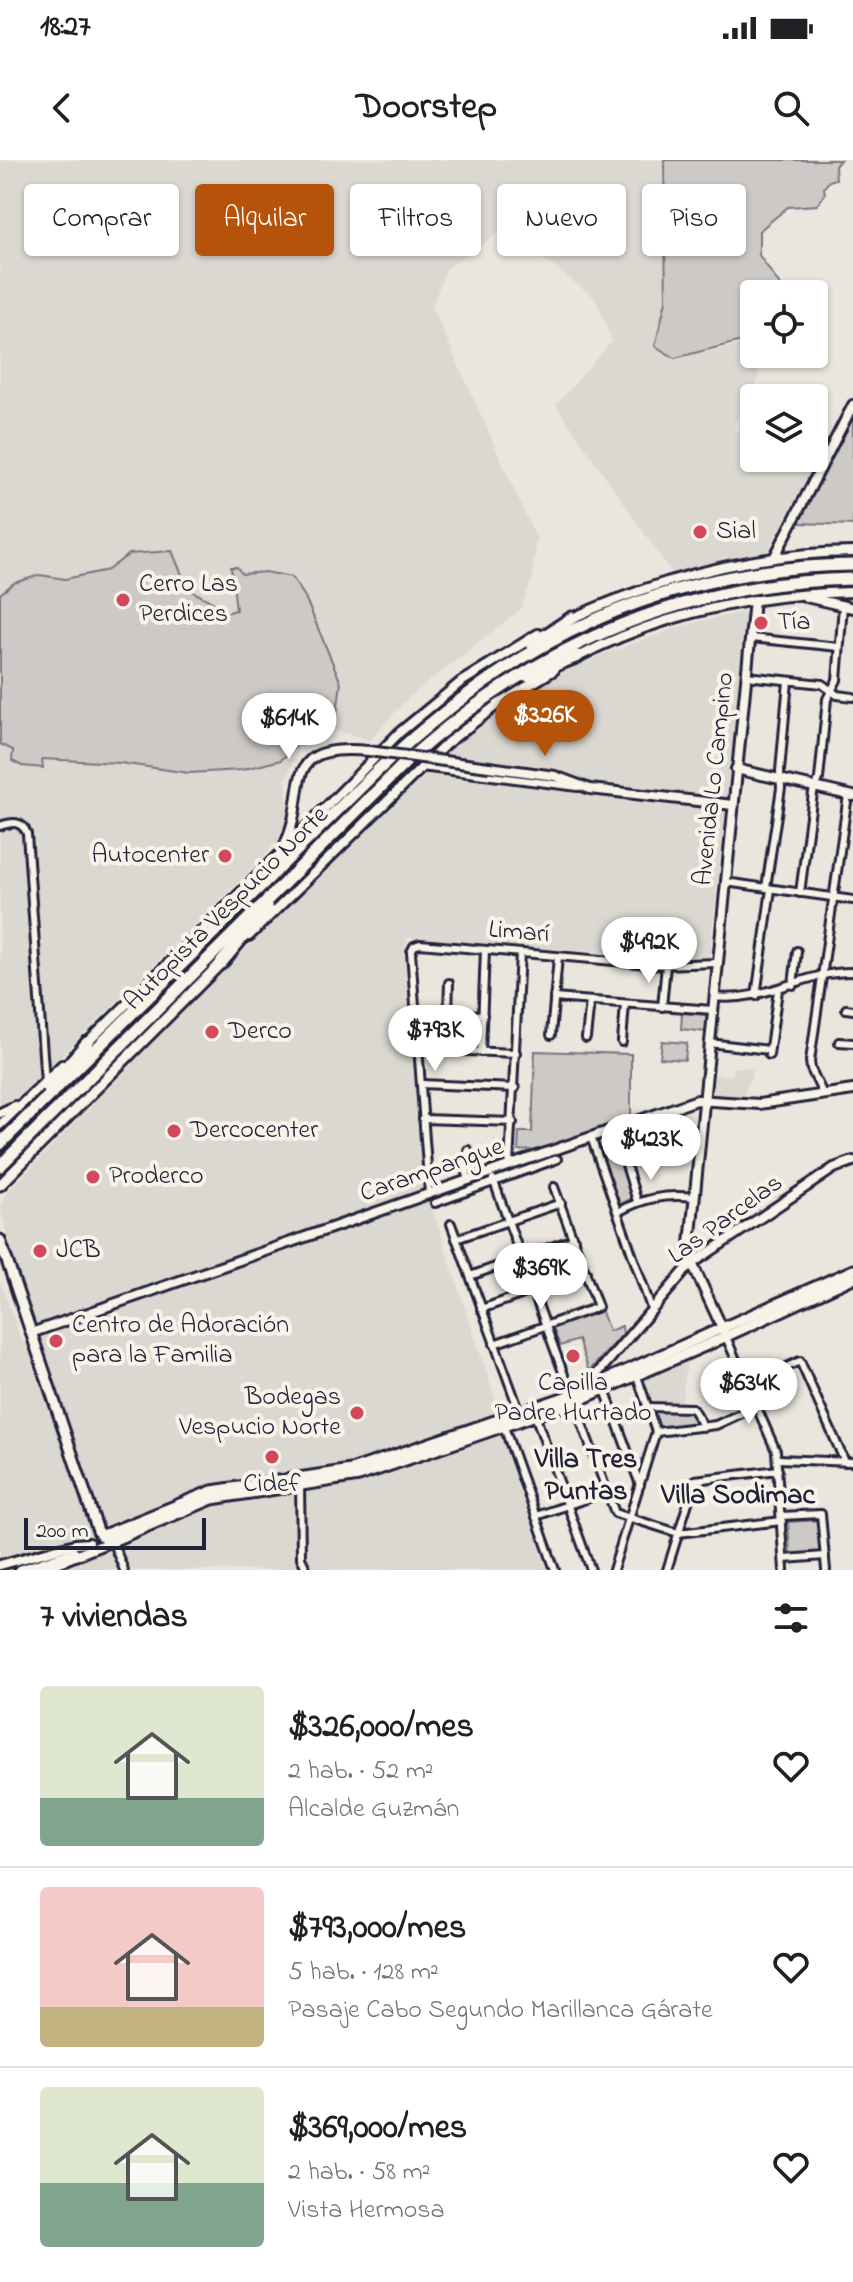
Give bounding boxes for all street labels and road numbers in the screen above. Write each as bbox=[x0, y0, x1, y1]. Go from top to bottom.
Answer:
street label: Avenida Lo Campino bbox=[685, 670, 745, 888]
street label: Autopista Vespucio Norte bbox=[116, 798, 338, 1020]
street label: Limarí bbox=[487, 911, 551, 955]
street label: Carampangue bbox=[355, 1129, 509, 1213]
street label: Las Parcelas bbox=[661, 1165, 791, 1275]

